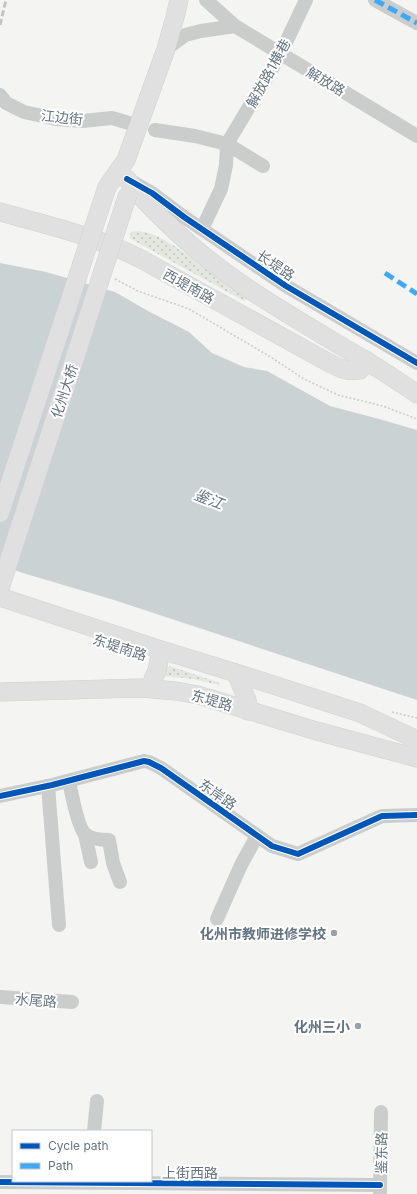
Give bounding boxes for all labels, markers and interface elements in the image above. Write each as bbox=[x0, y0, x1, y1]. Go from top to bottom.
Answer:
street label: 解放路1横巷 bbox=[242, 36, 294, 110]
street label: 解放路 bbox=[304, 63, 348, 99]
street label: 江边街 bbox=[40, 106, 84, 128]
street label: 长堤路 bbox=[254, 246, 298, 284]
street label: 西堤南路 bbox=[160, 265, 218, 307]
street label: 化州大桥 bbox=[47, 362, 81, 420]
water label: 鉴江 bbox=[192, 485, 228, 514]
street label: 东堤南路 bbox=[91, 630, 149, 664]
street label: 东堤路 bbox=[189, 686, 235, 714]
street label: 东岸路 bbox=[196, 775, 240, 813]
place label: 化州市教师进修学校 bbox=[200, 925, 326, 942]
marker: 化州市教师进修学校 bbox=[329, 928, 339, 938]
street label: 水尾路 bbox=[14, 990, 58, 1010]
place label: 化州三小 bbox=[294, 1018, 350, 1035]
marker: 化州三小 bbox=[353, 1021, 363, 1031]
legend bbox=[12, 1130, 152, 1182]
street label: 鉴东路 bbox=[372, 1132, 390, 1174]
text: Cycle path bbox=[48, 1138, 109, 1153]
text: Path bbox=[48, 1158, 73, 1173]
street label: 上街西路 bbox=[162, 1164, 218, 1181]

